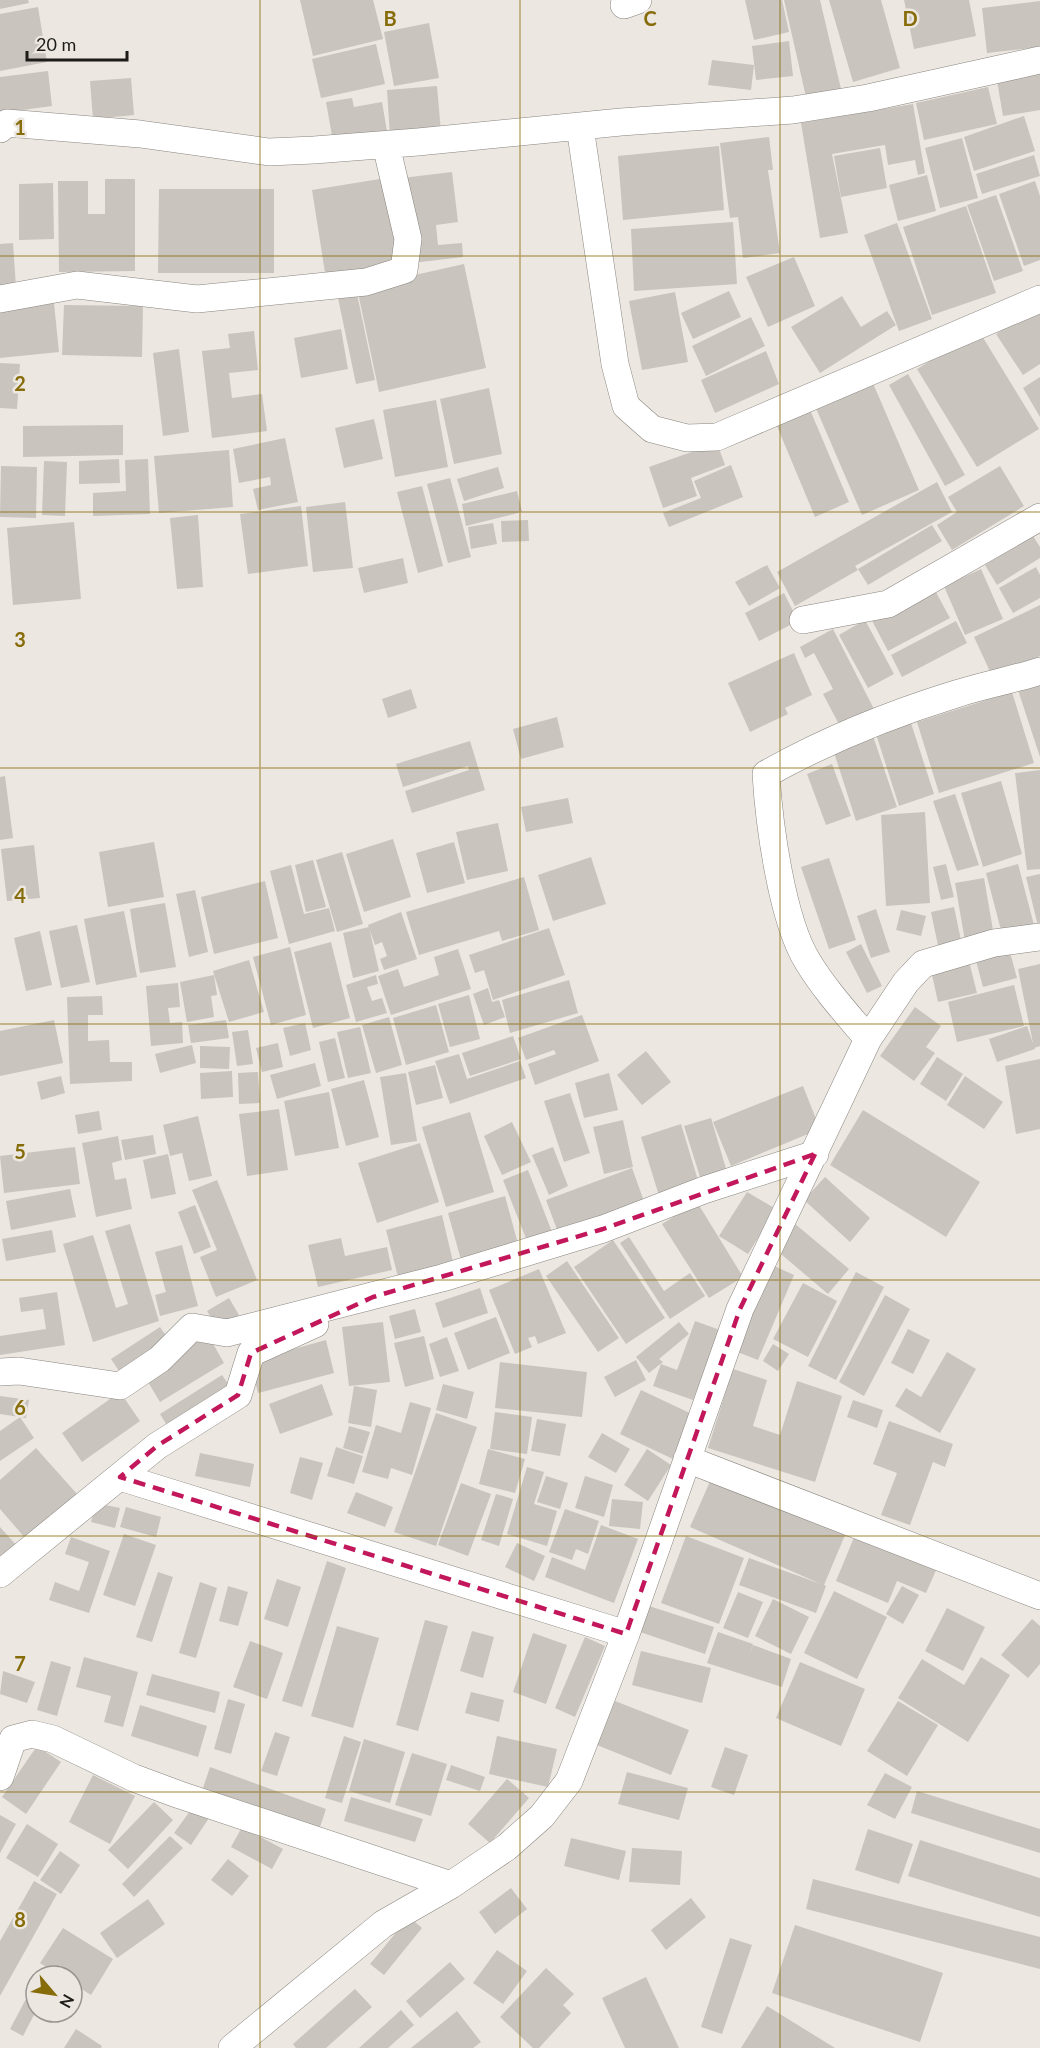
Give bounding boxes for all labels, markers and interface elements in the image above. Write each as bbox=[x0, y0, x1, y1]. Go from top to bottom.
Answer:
text: B bbox=[383, 6, 397, 30]
text: C bbox=[643, 6, 657, 30]
text: D bbox=[902, 6, 918, 30]
scale bar bbox=[27, 24, 128, 62]
text: 20 m bbox=[36, 33, 76, 55]
text: 1 bbox=[14, 115, 26, 139]
text: 2 bbox=[14, 371, 26, 395]
text: 3 bbox=[14, 627, 26, 651]
text: 4 bbox=[14, 883, 26, 907]
text: 5 bbox=[14, 1139, 26, 1163]
text: 6 bbox=[14, 1395, 26, 1419]
text: 7 bbox=[14, 1651, 26, 1675]
text: 8 bbox=[14, 1907, 26, 1931]
north arrow bbox=[24, 1964, 84, 2024]
text: N bbox=[56, 1992, 79, 2012]

